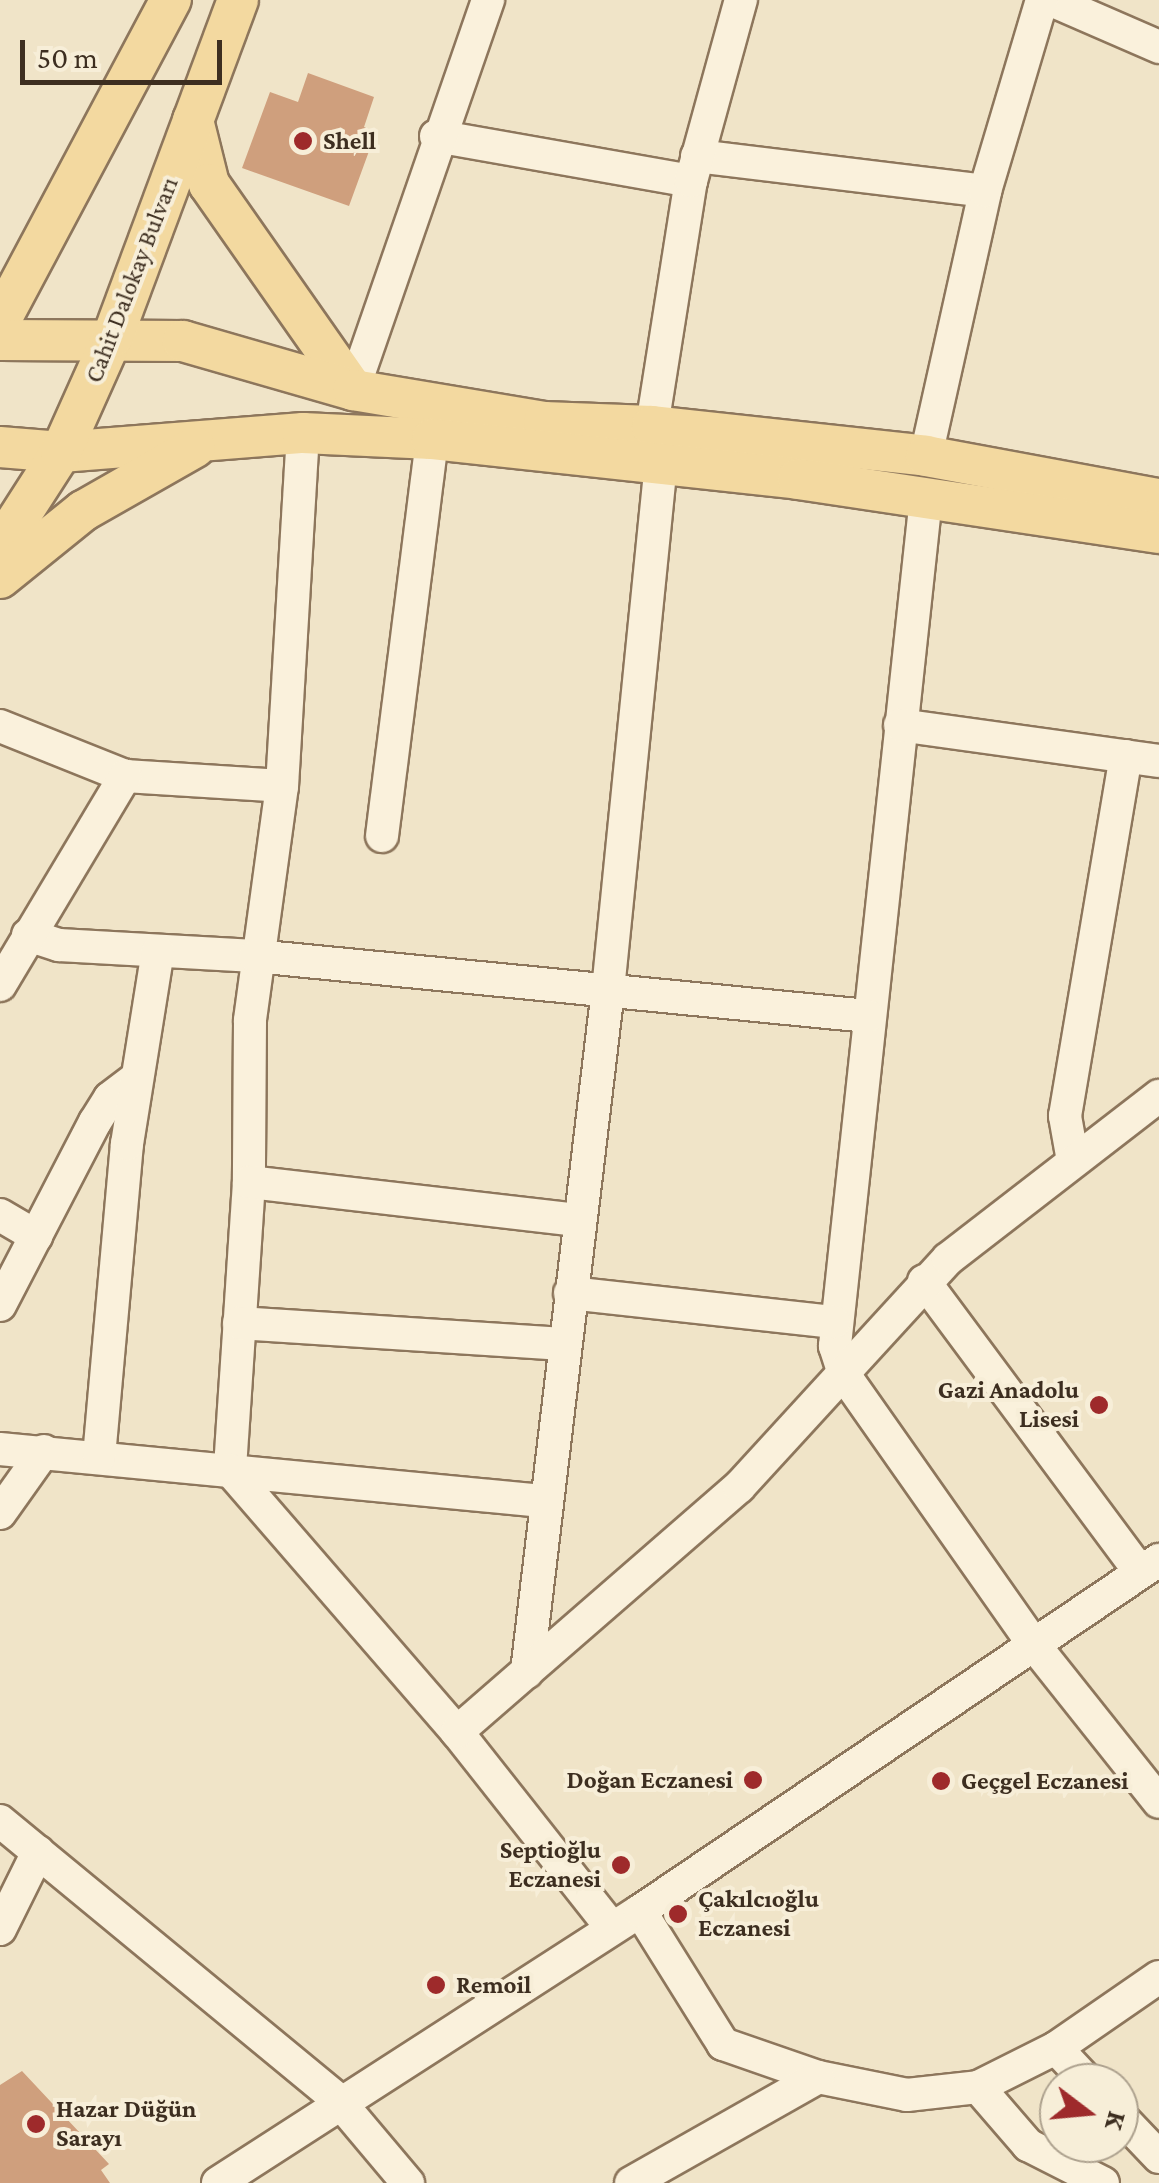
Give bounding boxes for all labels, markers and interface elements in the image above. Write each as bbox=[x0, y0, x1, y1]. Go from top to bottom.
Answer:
scale bar bbox=[25, 20, 228, 82]
text: 50 m bbox=[37, 41, 98, 74]
place label: Shell bbox=[323, 126, 376, 156]
marker: Shell bbox=[292, 130, 314, 152]
street label: Cahit Dalokay Bulvarı bbox=[79, 173, 185, 387]
place label: Gazi Anadolu Lisesi bbox=[938, 1376, 1079, 1435]
marker: Gazi Anadolu Lisesi bbox=[1088, 1394, 1110, 1416]
place label: Doğan Eczanesi bbox=[566, 1765, 733, 1795]
place label: Geçgel Eczanesi bbox=[961, 1766, 1128, 1796]
marker: Doğan Eczanesi bbox=[742, 1769, 764, 1791]
marker: Geçgel Eczanesi bbox=[930, 1770, 952, 1792]
place label: Septioğlu Eczanesi bbox=[500, 1836, 601, 1895]
marker: Septioğlu Eczanesi bbox=[610, 1854, 632, 1876]
place label: Çakılcıoğlu Eczanesi bbox=[698, 1885, 819, 1944]
marker: Çakılcıoğlu Eczanesi bbox=[667, 1903, 689, 1925]
place label: Remoil bbox=[456, 1970, 531, 2000]
marker: Remoil bbox=[425, 1974, 447, 1996]
north arrow bbox=[1039, 2063, 1139, 2163]
place label: Hazar Düğün Sarayı bbox=[56, 2095, 196, 2154]
text: K bbox=[1099, 2108, 1134, 2134]
marker: Hazar Düğün Sarayı bbox=[25, 2113, 47, 2135]

